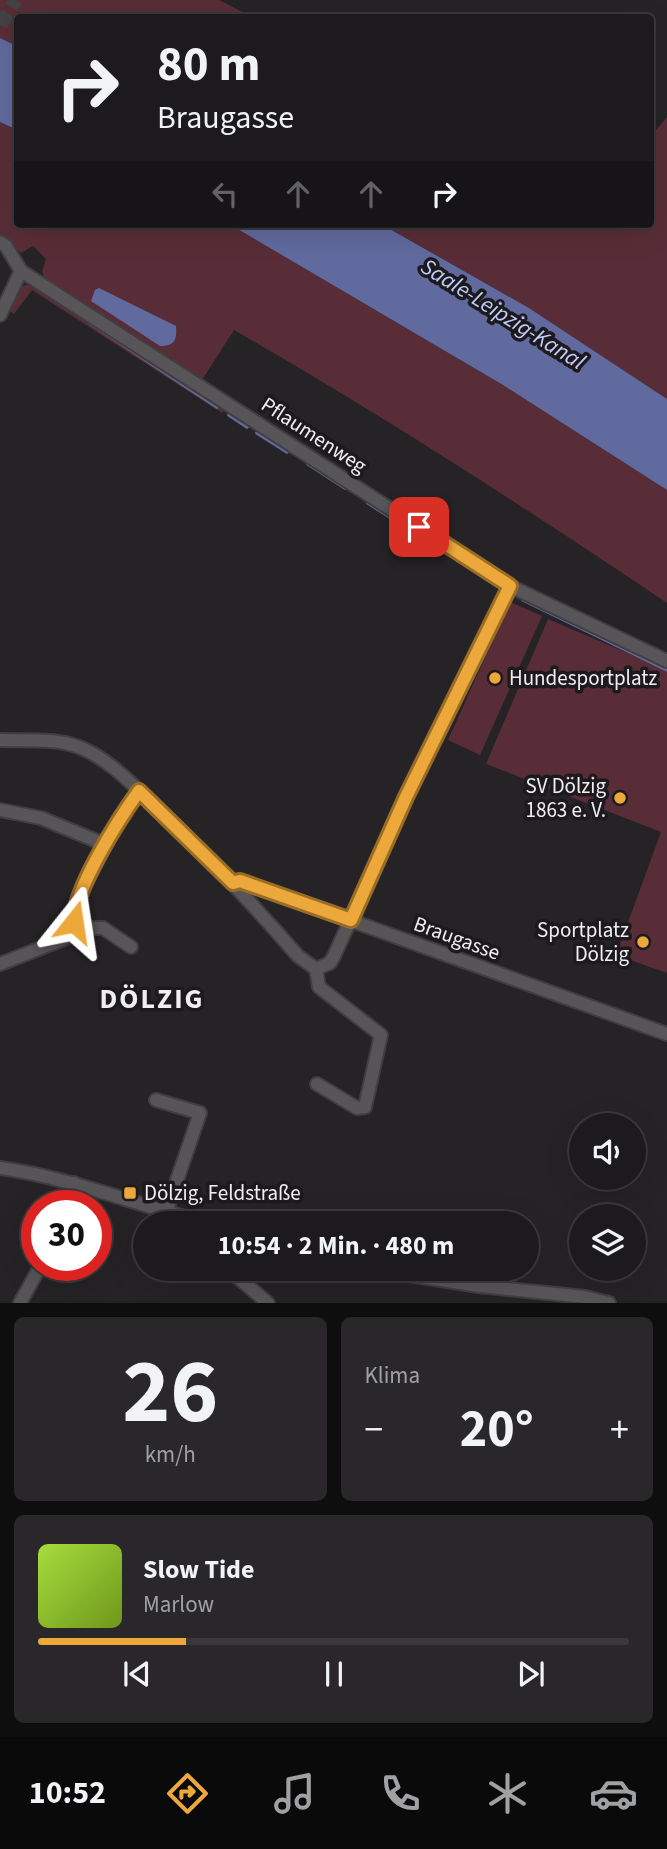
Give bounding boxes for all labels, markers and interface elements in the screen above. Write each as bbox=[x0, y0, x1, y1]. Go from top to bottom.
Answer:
text: 80 m bbox=[157, 30, 261, 100]
icon: right bbox=[42, 42, 133, 133]
text: Braugasse bbox=[157, 95, 294, 141]
icon: left bbox=[206, 175, 244, 213]
icon: ahead bbox=[279, 175, 317, 213]
icon: ahead bbox=[352, 175, 390, 213]
icon: right bbox=[425, 175, 463, 213]
water label: Saale-Leipzig-Kanal bbox=[415, 250, 592, 378]
street label: Pflaumenweg bbox=[255, 390, 373, 481]
pin bbox=[389, 497, 449, 557]
icon: arrive bbox=[400, 508, 438, 546]
place label: Hundesportplatz bbox=[509, 663, 657, 693]
marker: Hundesportplatz bbox=[487, 670, 503, 686]
place label: SV Dölzig 1863 e. V. bbox=[525, 771, 606, 825]
marker: SV Dölzig 1863 e. V. bbox=[612, 790, 628, 806]
position arrow bbox=[37, 885, 111, 959]
street label: Braugasse bbox=[410, 909, 504, 967]
place label: Sportplatz Dölzig bbox=[537, 915, 629, 969]
marker: Sportplatz Dölzig bbox=[635, 934, 651, 950]
district label: DÖLZIG bbox=[100, 979, 204, 1019]
map controls bbox=[569, 1113, 646, 1281]
button: sound bbox=[569, 1113, 646, 1190]
place label: Dölzig, Feldstraße bbox=[144, 1178, 301, 1208]
marker: Dölzig, Feldstraße bbox=[122, 1185, 138, 1201]
speed limit sign: 30 bbox=[21, 1190, 112, 1281]
button: layers bbox=[569, 1204, 646, 1281]
text: 10:54 · 2 Min. · 480 m bbox=[218, 1227, 454, 1264]
text: 26 bbox=[122, 1328, 218, 1457]
text: Klima bbox=[365, 1359, 420, 1392]
text: 20° bbox=[460, 1393, 534, 1467]
text: − bbox=[365, 1403, 383, 1457]
text: + bbox=[610, 1403, 629, 1457]
text: km/h bbox=[145, 1438, 196, 1471]
text: Slow Tide bbox=[143, 1551, 254, 1588]
text: Marlow bbox=[143, 1588, 214, 1621]
icon: previous bbox=[118, 1655, 156, 1693]
icon: pause bbox=[315, 1655, 353, 1693]
icon: next bbox=[512, 1655, 550, 1693]
icon: directions bbox=[163, 1769, 212, 1818]
icon: music bbox=[270, 1769, 319, 1818]
icon: phone bbox=[376, 1769, 425, 1818]
icon: climate bbox=[483, 1769, 532, 1818]
icon: car bbox=[589, 1769, 638, 1818]
text: 10:52 bbox=[29, 1770, 106, 1816]

